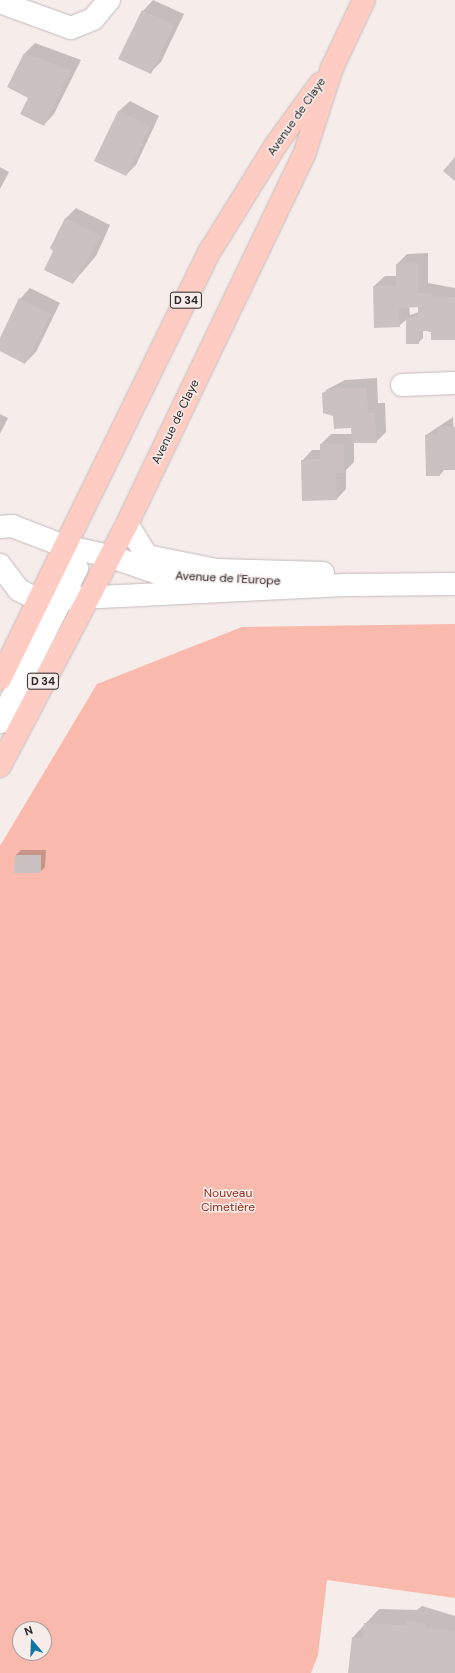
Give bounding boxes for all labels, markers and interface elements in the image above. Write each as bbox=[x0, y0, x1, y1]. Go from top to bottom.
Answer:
street label: Avenue de Claye bbox=[265, 75, 329, 159]
road number: D 34 bbox=[169, 291, 203, 309]
street label: Avenue de Claye bbox=[149, 377, 203, 467]
street label: Avenue de l'Europe bbox=[175, 569, 281, 589]
road number: D 34 bbox=[26, 672, 60, 690]
park label: Nouveau Cimetière bbox=[201, 1187, 255, 1215]
north arrow bbox=[12, 1621, 52, 1661]
text: N bbox=[22, 1623, 34, 1639]

